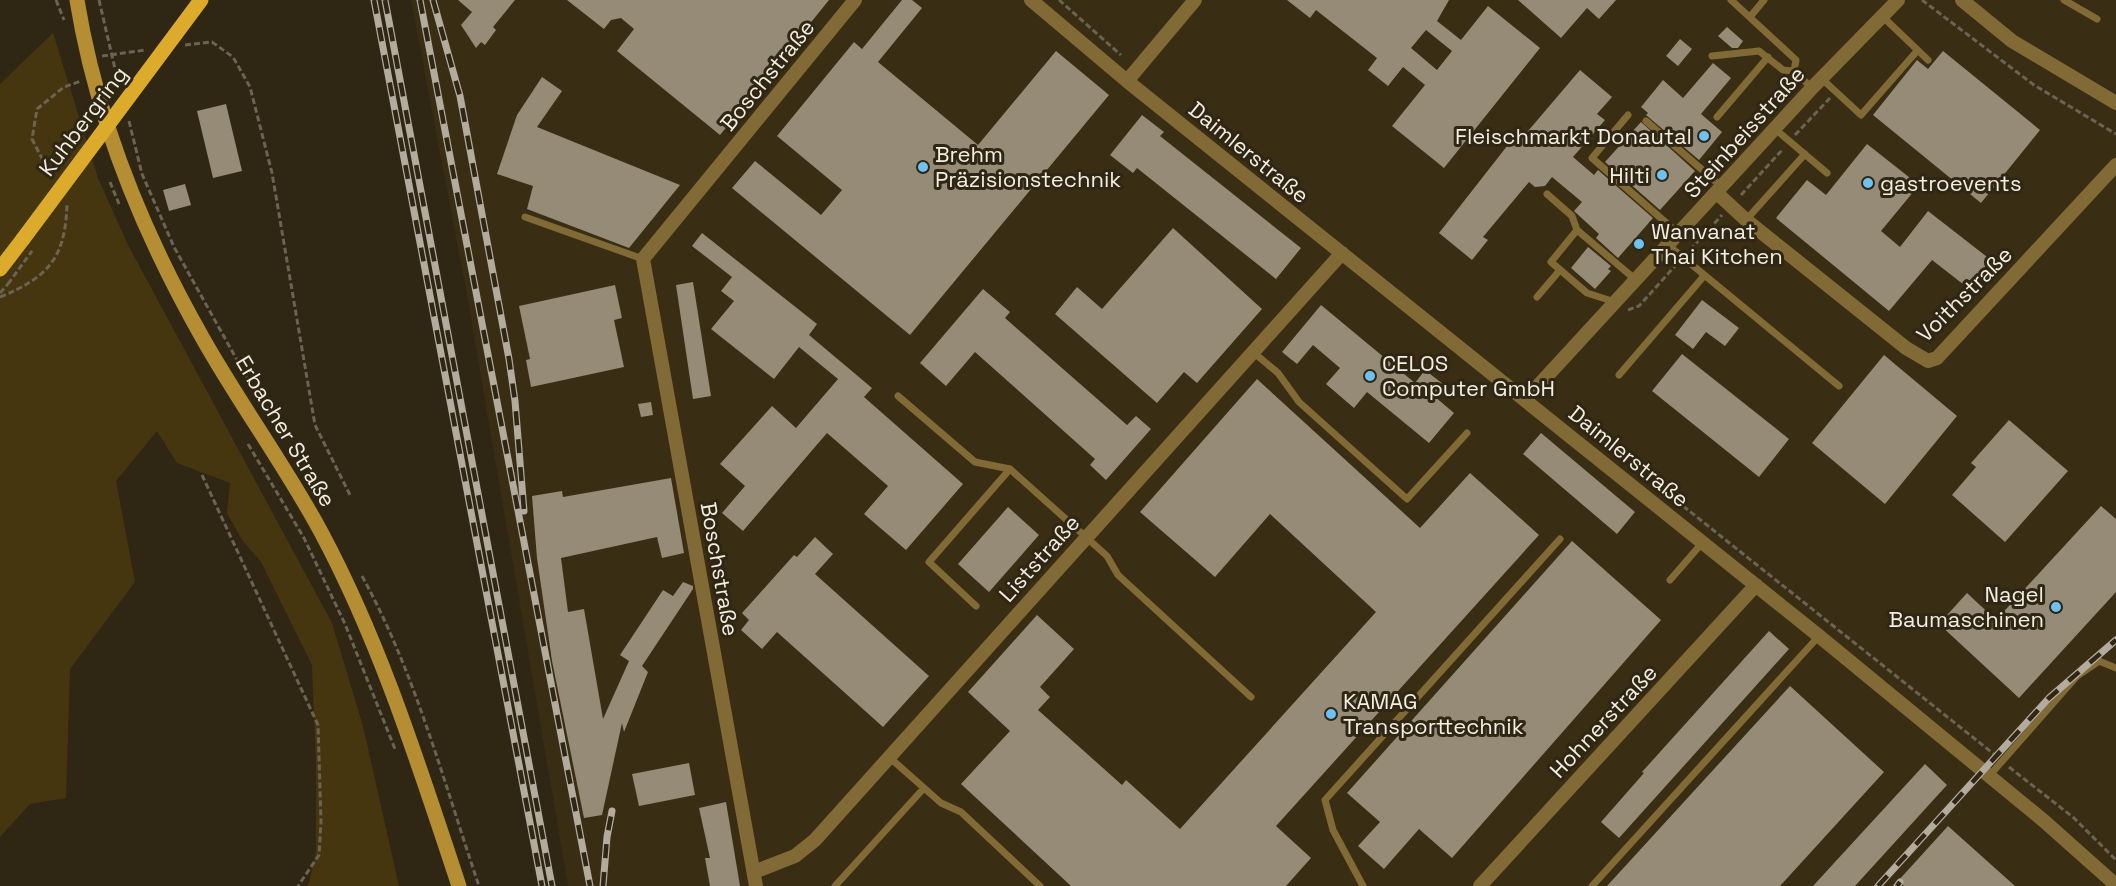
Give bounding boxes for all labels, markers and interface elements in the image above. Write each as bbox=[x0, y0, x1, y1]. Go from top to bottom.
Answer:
street label: Boschstraße bbox=[714, 14, 820, 136]
street label: Kuhbergring bbox=[32, 60, 134, 182]
street label: Steinbeisstraße bbox=[1677, 60, 1811, 204]
street label: Daimlerstraße bbox=[1183, 95, 1315, 209]
place label: Fleischmarkt Donautal bbox=[1455, 122, 1692, 150]
marker: Fleischmarkt Donautal bbox=[1697, 129, 1711, 143]
place label: Brehm Präzisionstechnik bbox=[935, 140, 1121, 193]
marker: Brehm Präzisionstechnik bbox=[916, 160, 930, 174]
place label: Hilti bbox=[1609, 161, 1650, 189]
marker: Hilti bbox=[1655, 168, 1669, 182]
place label: gastroevents bbox=[1880, 169, 2022, 197]
marker: gastroevents bbox=[1861, 176, 1875, 190]
place label: Wanvanat Thai Kitchen bbox=[1651, 217, 1783, 270]
marker: Wanvanat Thai Kitchen bbox=[1632, 237, 1646, 251]
street label: Voithstraße bbox=[1910, 240, 2018, 348]
place label: CELOS Computer GmbH bbox=[1382, 349, 1555, 402]
street label: Erbacher Straße bbox=[230, 350, 342, 512]
marker: CELOS Computer GmbH bbox=[1363, 369, 1377, 383]
street label: Daimlerstraße bbox=[1563, 399, 1695, 513]
street label: Boschstraße bbox=[694, 500, 746, 638]
street label: Liststraße bbox=[993, 509, 1085, 607]
place label: Nagel Baumaschinen bbox=[1889, 580, 2044, 633]
marker: Nagel Baumaschinen bbox=[2049, 600, 2063, 614]
street label: Hohnerstraße bbox=[1543, 658, 1663, 784]
place label: KAMAG Transporttechnik bbox=[1343, 687, 1524, 740]
marker: KAMAG Transporttechnik bbox=[1324, 707, 1338, 721]

